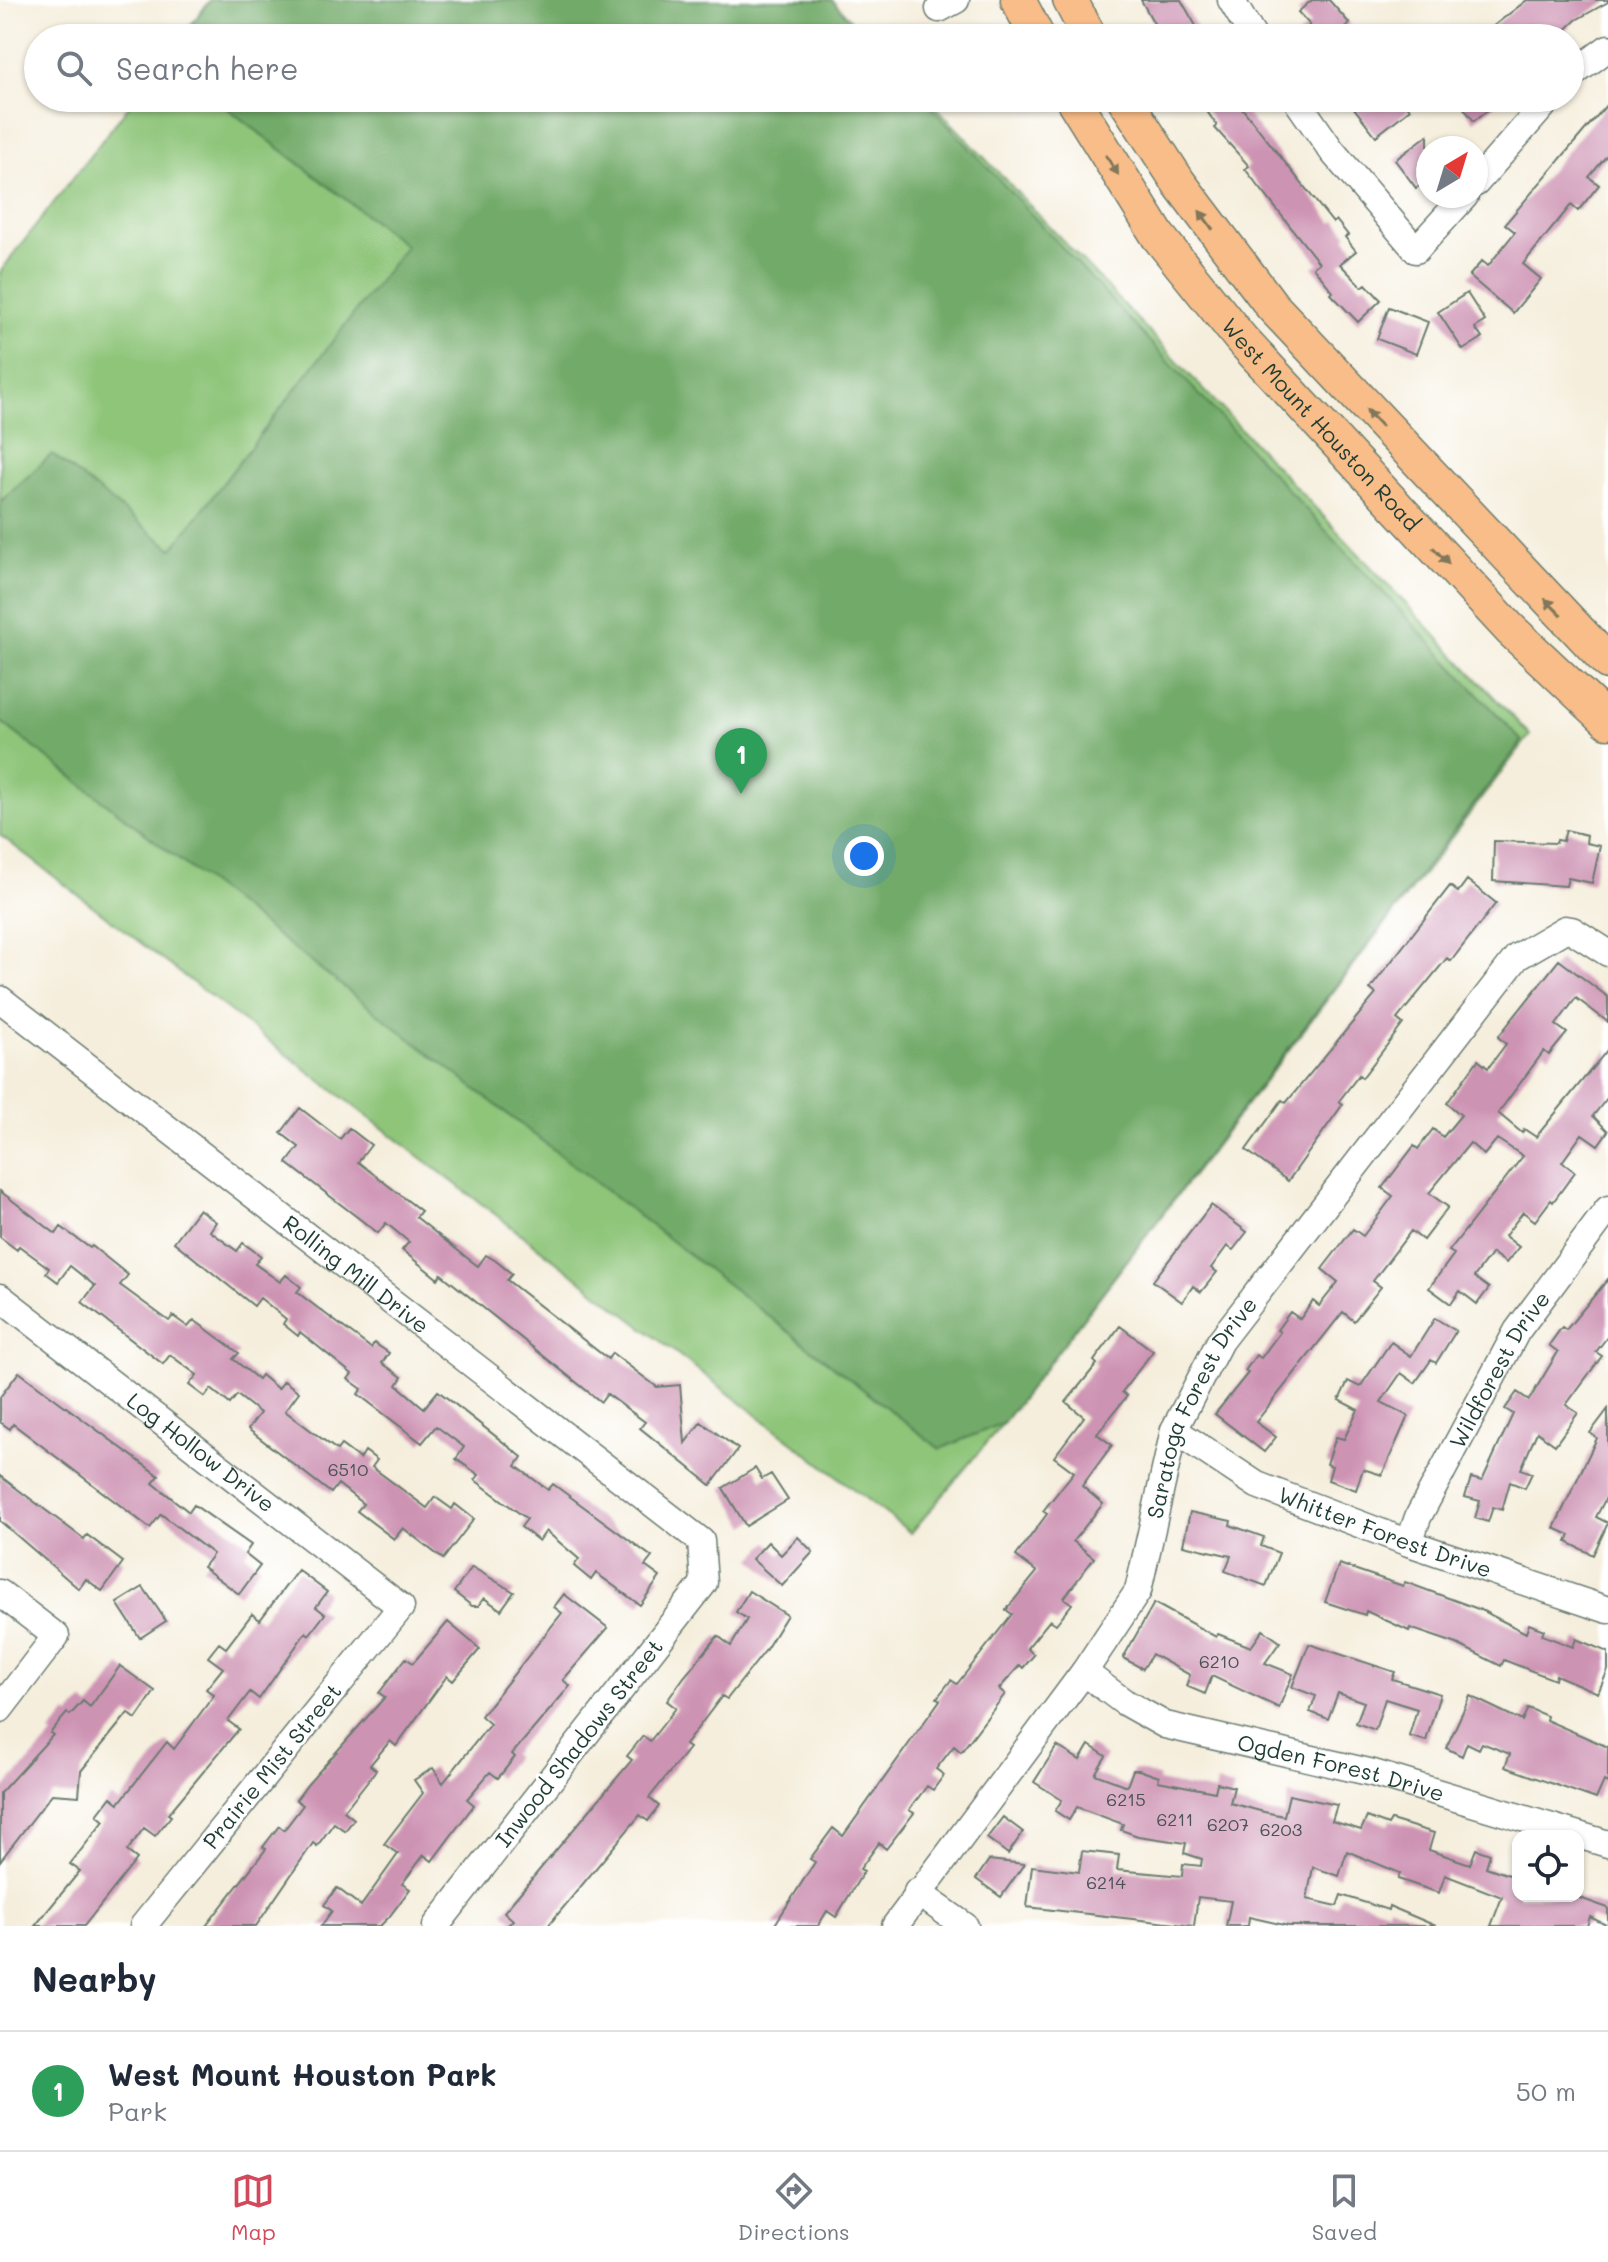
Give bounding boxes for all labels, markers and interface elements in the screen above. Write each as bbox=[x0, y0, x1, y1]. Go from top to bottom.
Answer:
search box bbox=[24, 24, 1584, 112]
icon: search bbox=[52, 46, 96, 90]
text: Search here bbox=[116, 48, 299, 88]
north arrow bbox=[1416, 136, 1488, 208]
one-way arrow bbox=[1104, 154, 1118, 176]
one-way arrow bbox=[1199, 210, 1214, 231]
street label: West Mount Houston Road bbox=[1216, 312, 1427, 537]
one-way arrow bbox=[1366, 409, 1384, 428]
one-way arrow bbox=[1431, 546, 1450, 565]
one-way arrow bbox=[1544, 598, 1563, 617]
pin: 1 bbox=[715, 728, 767, 794]
your location bbox=[844, 836, 884, 876]
street label: Rolling Mill Drive bbox=[277, 1208, 435, 1340]
street label: Wildforest Drive bbox=[1442, 1285, 1556, 1453]
street label: Saratoga Forest Drive bbox=[1140, 1290, 1263, 1521]
street label: Log Hollow Drive bbox=[121, 1386, 281, 1518]
house number: 6510 bbox=[328, 1457, 368, 1481]
street label: Whitter Forest Drive bbox=[1274, 1479, 1496, 1584]
street label: Inwood Shadows Street bbox=[488, 1633, 669, 1853]
house number: 6210 bbox=[1199, 1649, 1239, 1673]
street label: Prairie Mist Street bbox=[196, 1677, 347, 1854]
street label: Ogden Forest Drive bbox=[1235, 1727, 1448, 1808]
house number: 6215 bbox=[1106, 1787, 1146, 1811]
house number: 6211 bbox=[1157, 1807, 1194, 1831]
house number: 6207 bbox=[1207, 1812, 1249, 1836]
house number: 6203 bbox=[1260, 1817, 1302, 1841]
map controls bbox=[1512, 1830, 1584, 1902]
button: locate bbox=[1512, 1830, 1584, 1902]
house number: 6214 bbox=[1086, 1870, 1126, 1894]
text: Nearby bbox=[32, 1956, 157, 2001]
text: West Mount Houston Park bbox=[108, 2054, 497, 2094]
text: 1 bbox=[52, 2074, 64, 2108]
text: 50 m bbox=[1516, 2074, 1576, 2108]
text: Park bbox=[108, 2094, 167, 2128]
tab: Map bbox=[231, 2169, 276, 2246]
tab: Directions bbox=[738, 2169, 850, 2246]
tab: Saved bbox=[1312, 2169, 1377, 2246]

